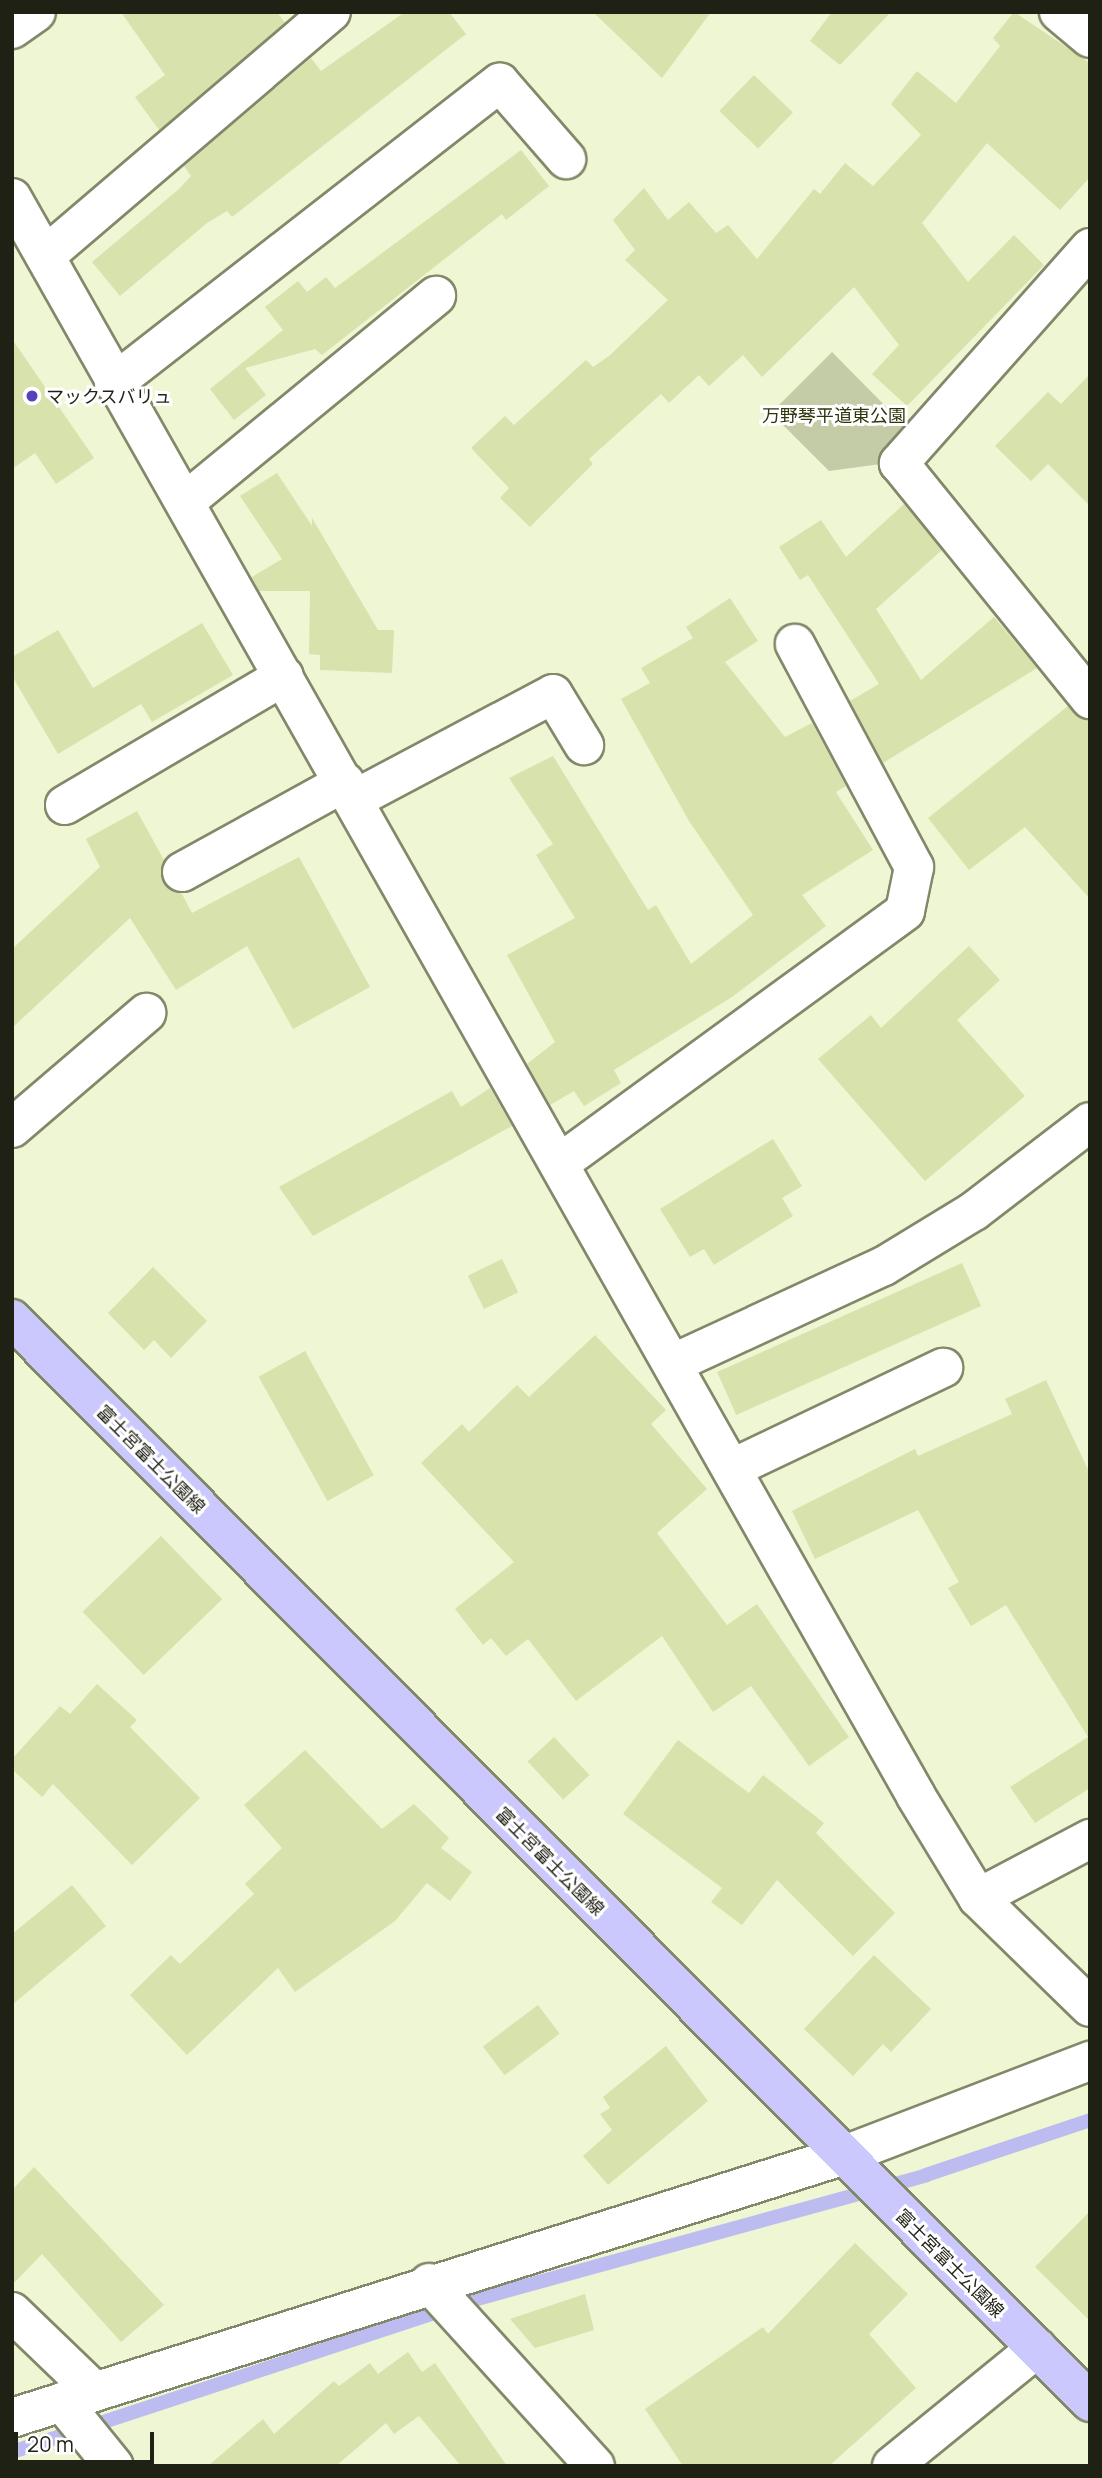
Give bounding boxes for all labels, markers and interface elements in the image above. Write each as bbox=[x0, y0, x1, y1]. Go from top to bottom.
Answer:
place label: マックスバリュ bbox=[46, 385, 172, 407]
marker: マックスバリュ bbox=[24, 388, 40, 404]
park label: 万野琴平道東公園 bbox=[762, 404, 906, 426]
street label: 富士宮富士公園線 bbox=[92, 1400, 210, 1518]
street label: 富士宮富士公園線 bbox=[491, 1802, 609, 1920]
street label: 富士宮富士公園線 bbox=[891, 2204, 1009, 2322]
scale bar bbox=[18, 2418, 158, 2462]
text: 20 m bbox=[27, 2430, 74, 2458]

